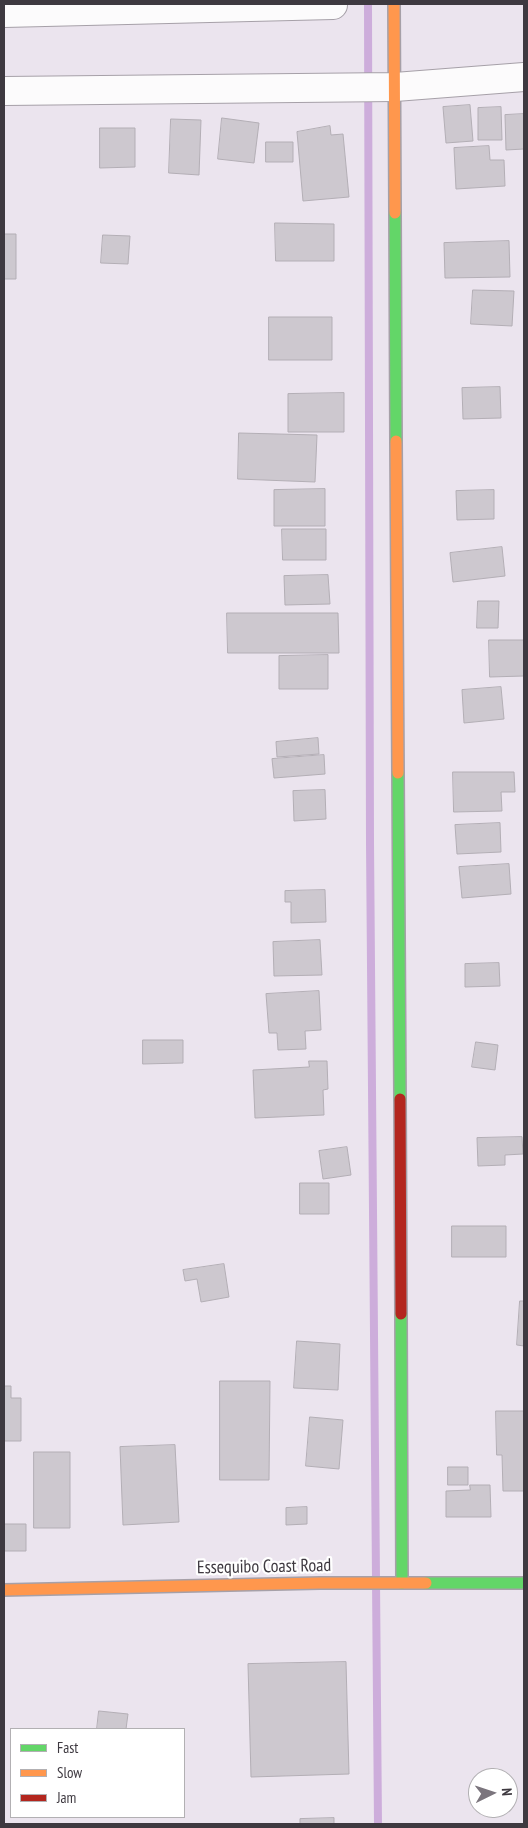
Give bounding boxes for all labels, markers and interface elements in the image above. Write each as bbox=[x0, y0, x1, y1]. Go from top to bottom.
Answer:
street label: Essequibo Coast Road bbox=[197, 1555, 331, 1579]
legend bbox=[10, 1728, 185, 1818]
text: Fast bbox=[57, 1738, 78, 1757]
text: Slow bbox=[57, 1763, 82, 1782]
north arrow bbox=[468, 1768, 518, 1818]
text: Jam bbox=[57, 1788, 76, 1807]
text: N bbox=[498, 1788, 516, 1796]

